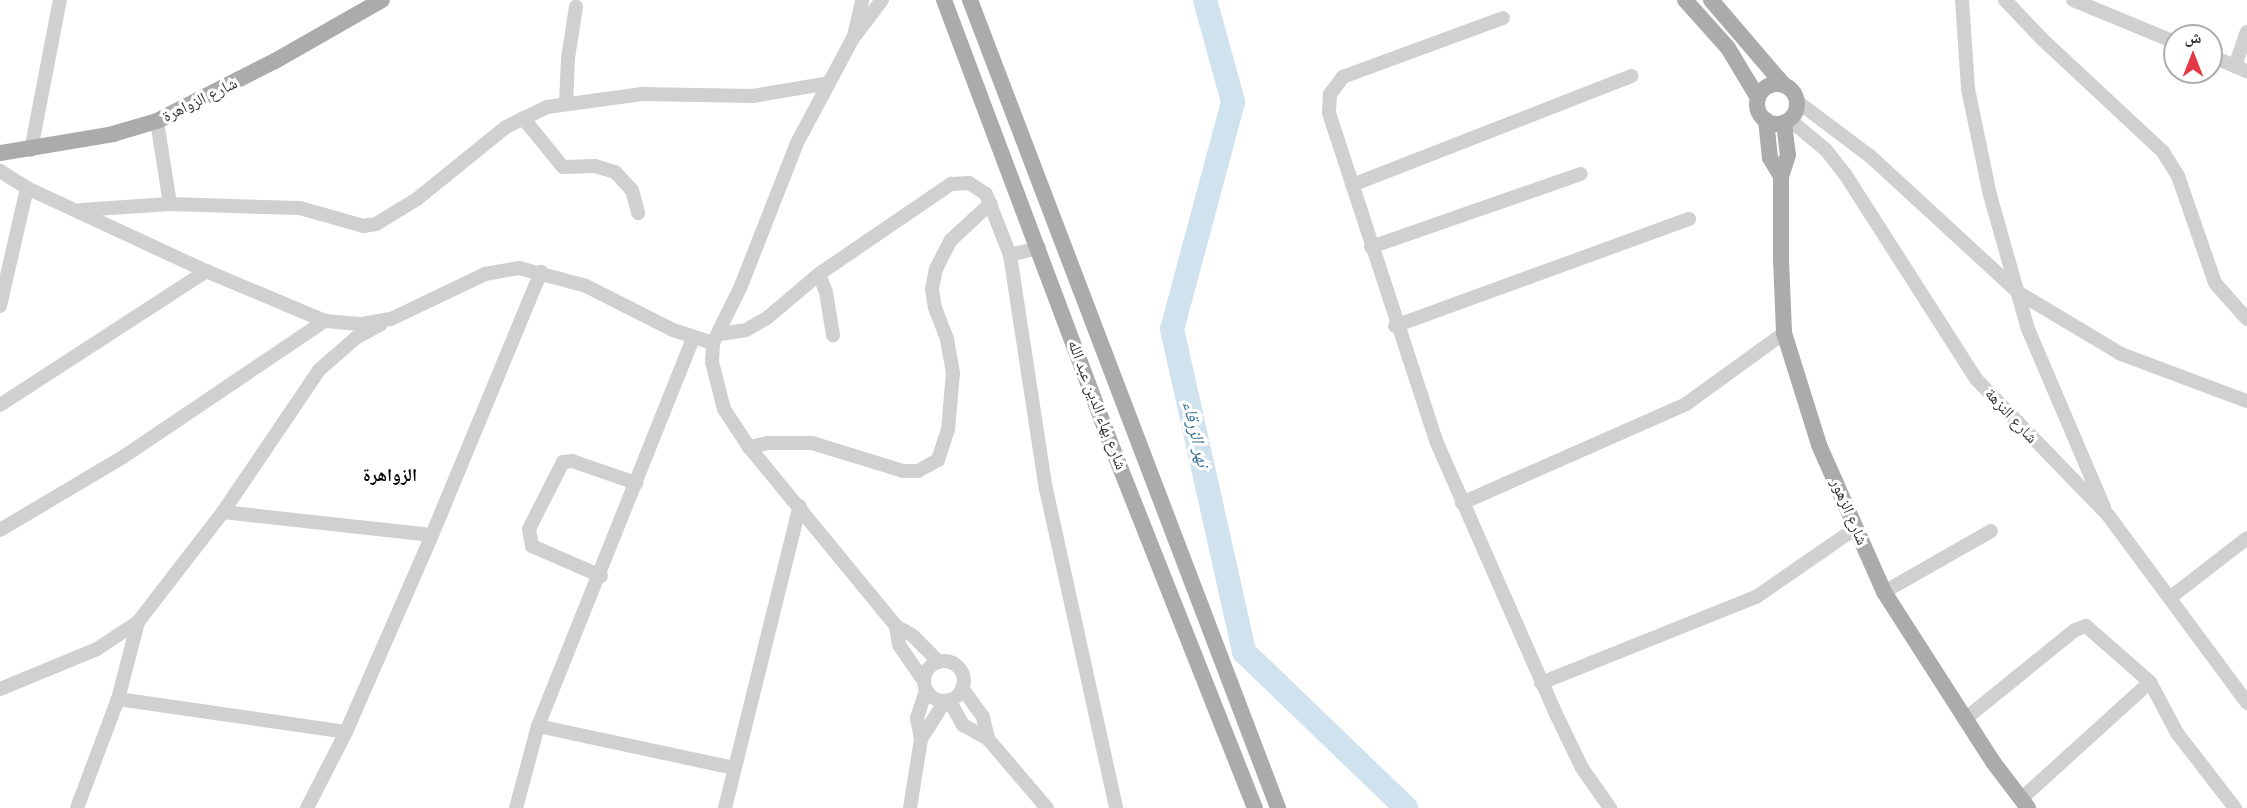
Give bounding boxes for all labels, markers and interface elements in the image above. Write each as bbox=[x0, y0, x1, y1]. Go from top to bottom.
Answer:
north arrow bbox=[2163, 24, 2223, 84]
text: ش bbox=[2185, 26, 2201, 49]
street label: شارع الزواهرة bbox=[159, 74, 241, 126]
street label: شارع بهاء الدين عبد الله bbox=[1063, 337, 1131, 473]
street label: شارع النزهة bbox=[1981, 384, 2041, 448]
water label: نهر الزرقاء bbox=[1178, 399, 1214, 469]
district label: الزواهرة bbox=[363, 464, 417, 486]
street label: شارع الزهور bbox=[1826, 476, 1872, 548]

